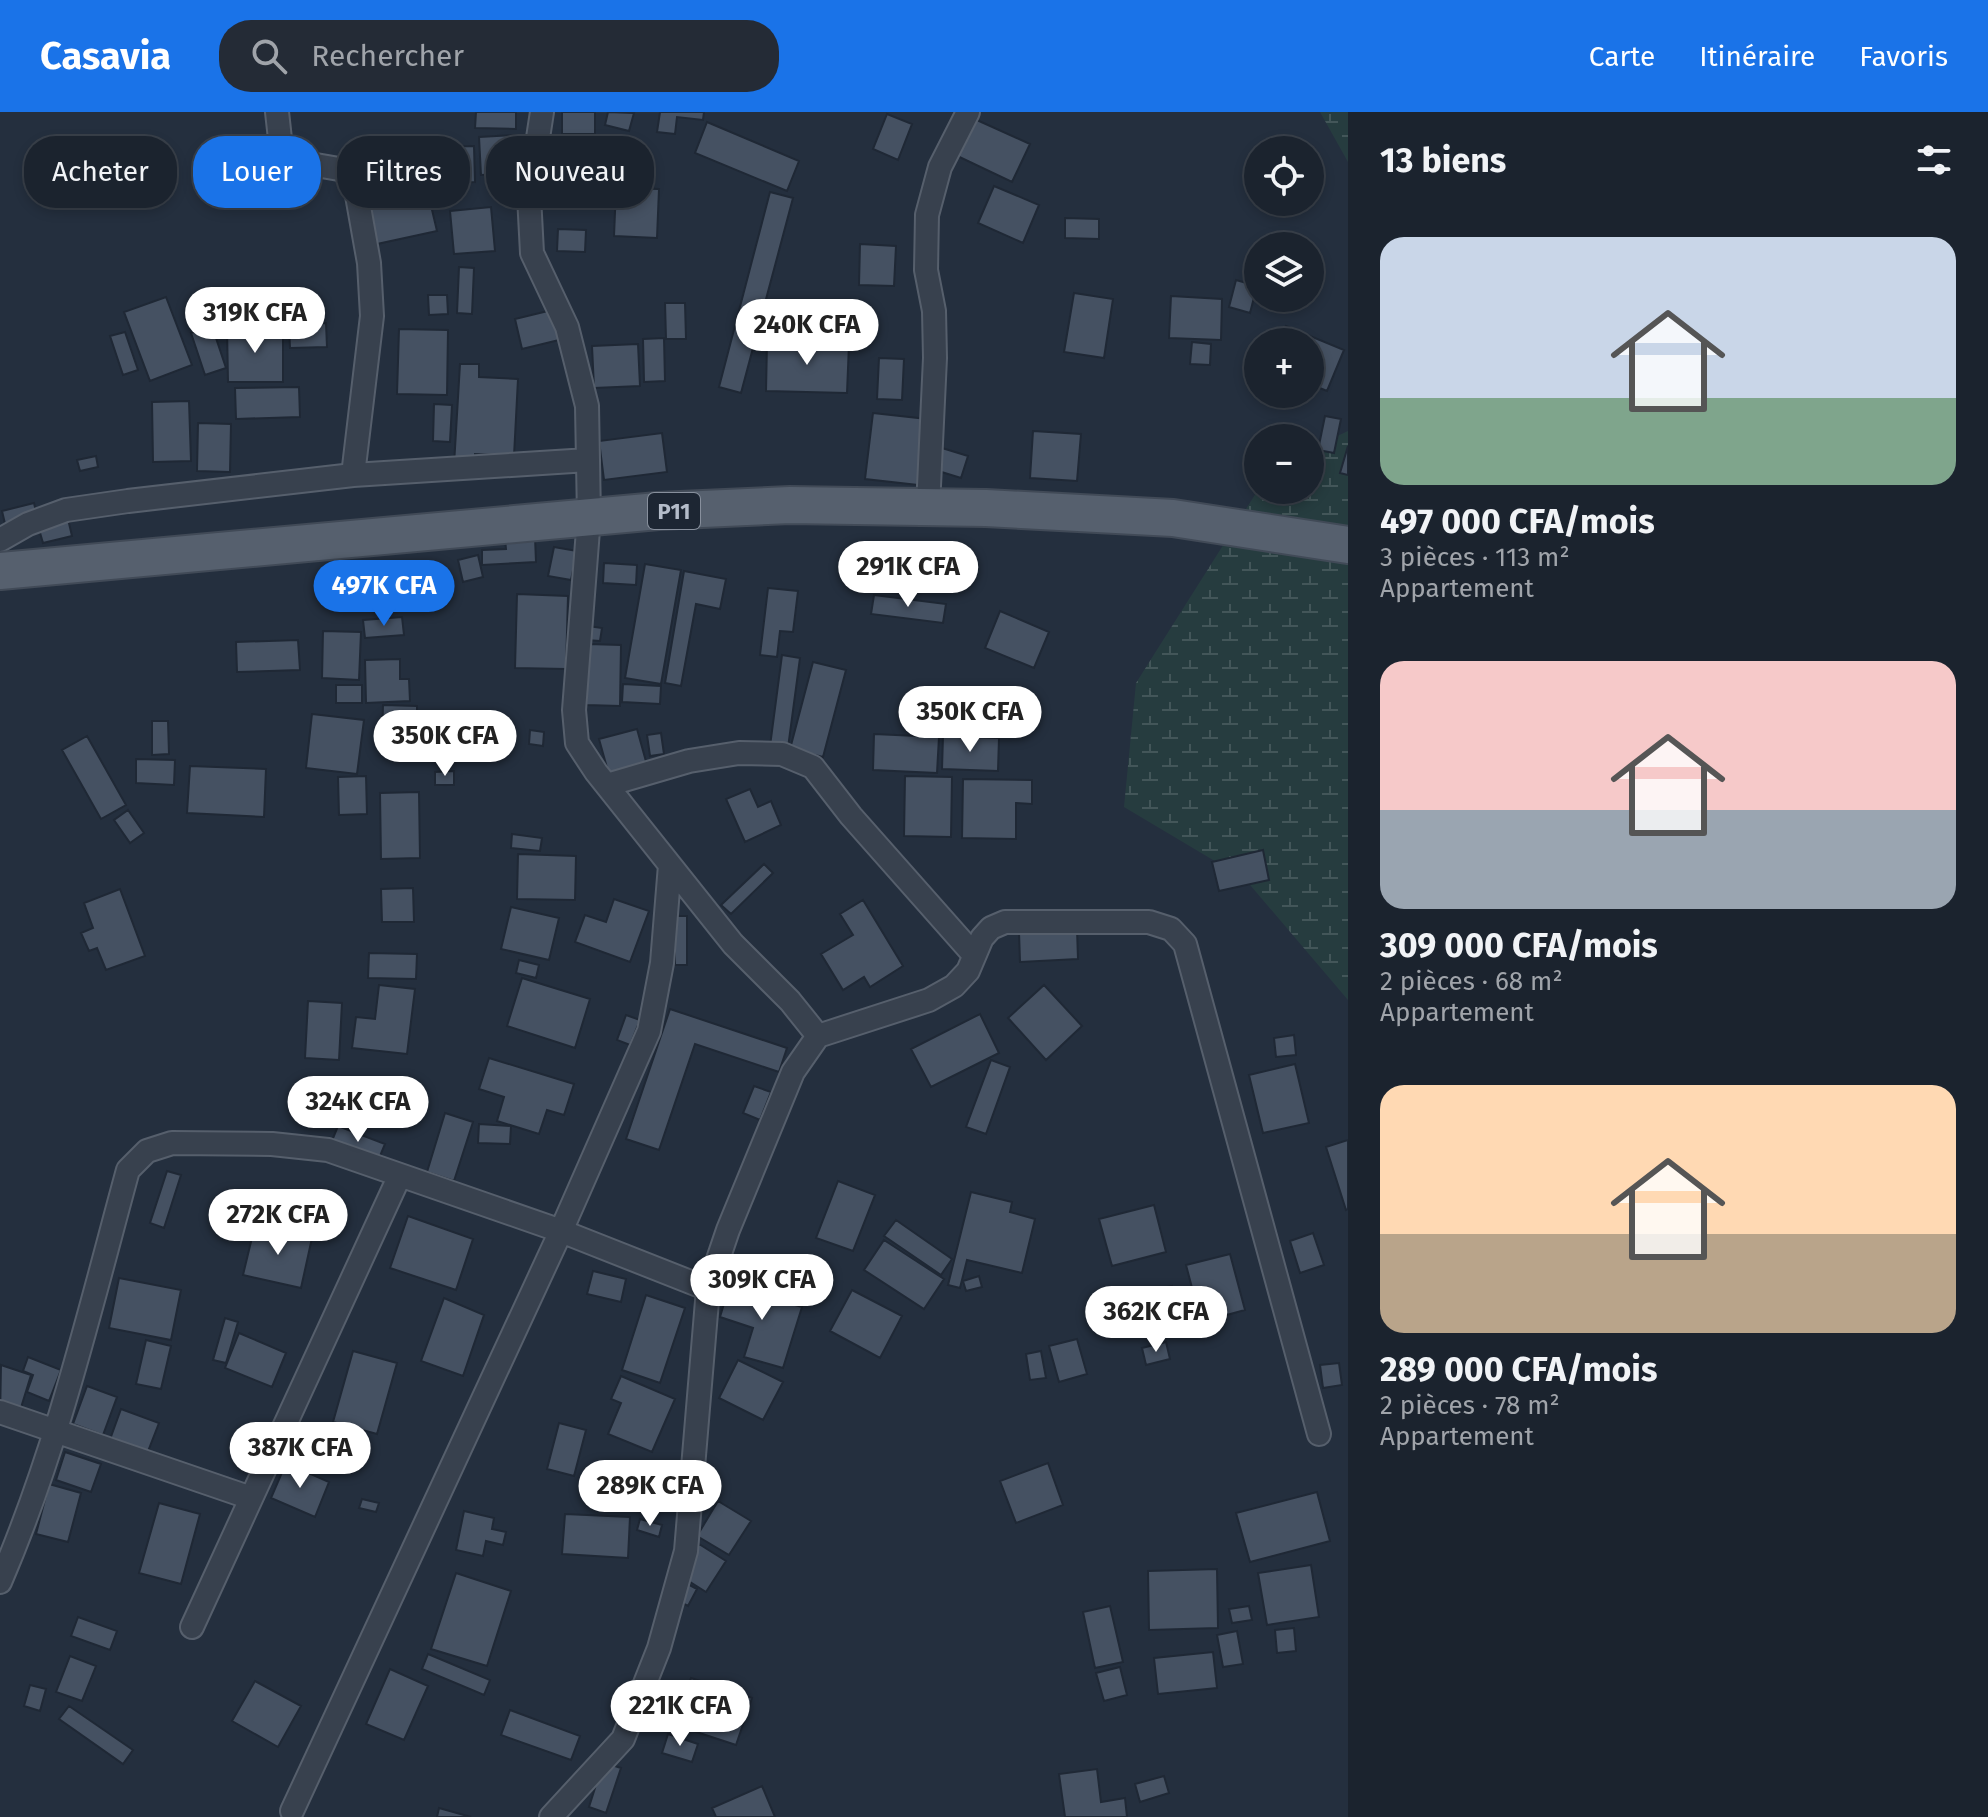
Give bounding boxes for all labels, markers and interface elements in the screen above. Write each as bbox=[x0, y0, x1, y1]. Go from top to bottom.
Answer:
search box bbox=[219, 20, 779, 92]
text: Casavia bbox=[40, 33, 171, 79]
icon: search bbox=[247, 34, 291, 78]
text: Rechercher bbox=[311, 38, 464, 74]
text: Carte bbox=[1589, 40, 1655, 73]
text: Itinéraire bbox=[1699, 40, 1815, 73]
text: Favoris bbox=[1859, 40, 1948, 73]
chip: Acheter bbox=[24, 136, 177, 208]
chip: Louer bbox=[193, 136, 321, 208]
chip: Filtres bbox=[337, 136, 470, 208]
chip: Nouveau bbox=[486, 136, 654, 208]
map controls bbox=[1244, 136, 1324, 504]
button: locate bbox=[1244, 136, 1324, 216]
icon: filters bbox=[1912, 138, 1956, 182]
text: 13 biens bbox=[1380, 140, 1506, 181]
button: layers bbox=[1244, 232, 1324, 312]
pin: 319K CFA bbox=[172, 287, 338, 355]
icon: home bbox=[1596, 289, 1740, 433]
text: 319K CFA bbox=[203, 297, 307, 328]
pin: 240K CFA bbox=[724, 299, 890, 367]
text: 240K CFA bbox=[754, 309, 860, 340]
button: + bbox=[1244, 328, 1324, 408]
button: − bbox=[1244, 424, 1324, 504]
road number: P11 bbox=[648, 493, 700, 529]
text: 497 000 CFA/mois bbox=[1380, 501, 1655, 542]
pin: 291K CFA bbox=[825, 541, 991, 609]
text: 3 pièces · 113 m² bbox=[1380, 542, 1570, 573]
text: 291K CFA bbox=[856, 551, 960, 582]
pin: 497K CFA bbox=[301, 560, 467, 628]
text: 497K CFA bbox=[332, 570, 436, 601]
text: Appartement bbox=[1380, 573, 1534, 604]
pin: 350K CFA bbox=[887, 686, 1053, 754]
text: 350K CFA bbox=[917, 696, 1023, 727]
pin: 350K CFA bbox=[362, 710, 528, 778]
icon: home bbox=[1596, 713, 1740, 857]
text: 350K CFA bbox=[392, 720, 498, 751]
text: 309 000 CFA/mois bbox=[1380, 925, 1658, 966]
text: 2 pièces · 68 m² bbox=[1380, 966, 1563, 997]
text: Appartement bbox=[1380, 997, 1534, 1028]
pin: 324K CFA bbox=[275, 1076, 441, 1144]
text: 324K CFA bbox=[306, 1086, 410, 1117]
icon: home bbox=[1596, 1137, 1740, 1281]
pin: 272K CFA bbox=[195, 1189, 361, 1257]
text: 272K CFA bbox=[227, 1199, 329, 1230]
pin: 309K CFA bbox=[679, 1254, 845, 1322]
text: 309K CFA bbox=[708, 1264, 816, 1295]
pin: 362K CFA bbox=[1073, 1286, 1239, 1354]
text: 362K CFA bbox=[1103, 1296, 1209, 1327]
text: 289 000 CFA/mois bbox=[1380, 1349, 1657, 1390]
text: 2 pièces · 78 m² bbox=[1380, 1390, 1560, 1421]
text: Appartement bbox=[1380, 1421, 1534, 1452]
pin: 387K CFA bbox=[217, 1422, 383, 1490]
text: 387K CFA bbox=[248, 1432, 352, 1463]
pin: 289K CFA bbox=[567, 1460, 733, 1528]
text: 289K CFA bbox=[597, 1470, 703, 1501]
pin: 221K CFA bbox=[597, 1680, 763, 1748]
text: 221K CFA bbox=[629, 1690, 731, 1721]

